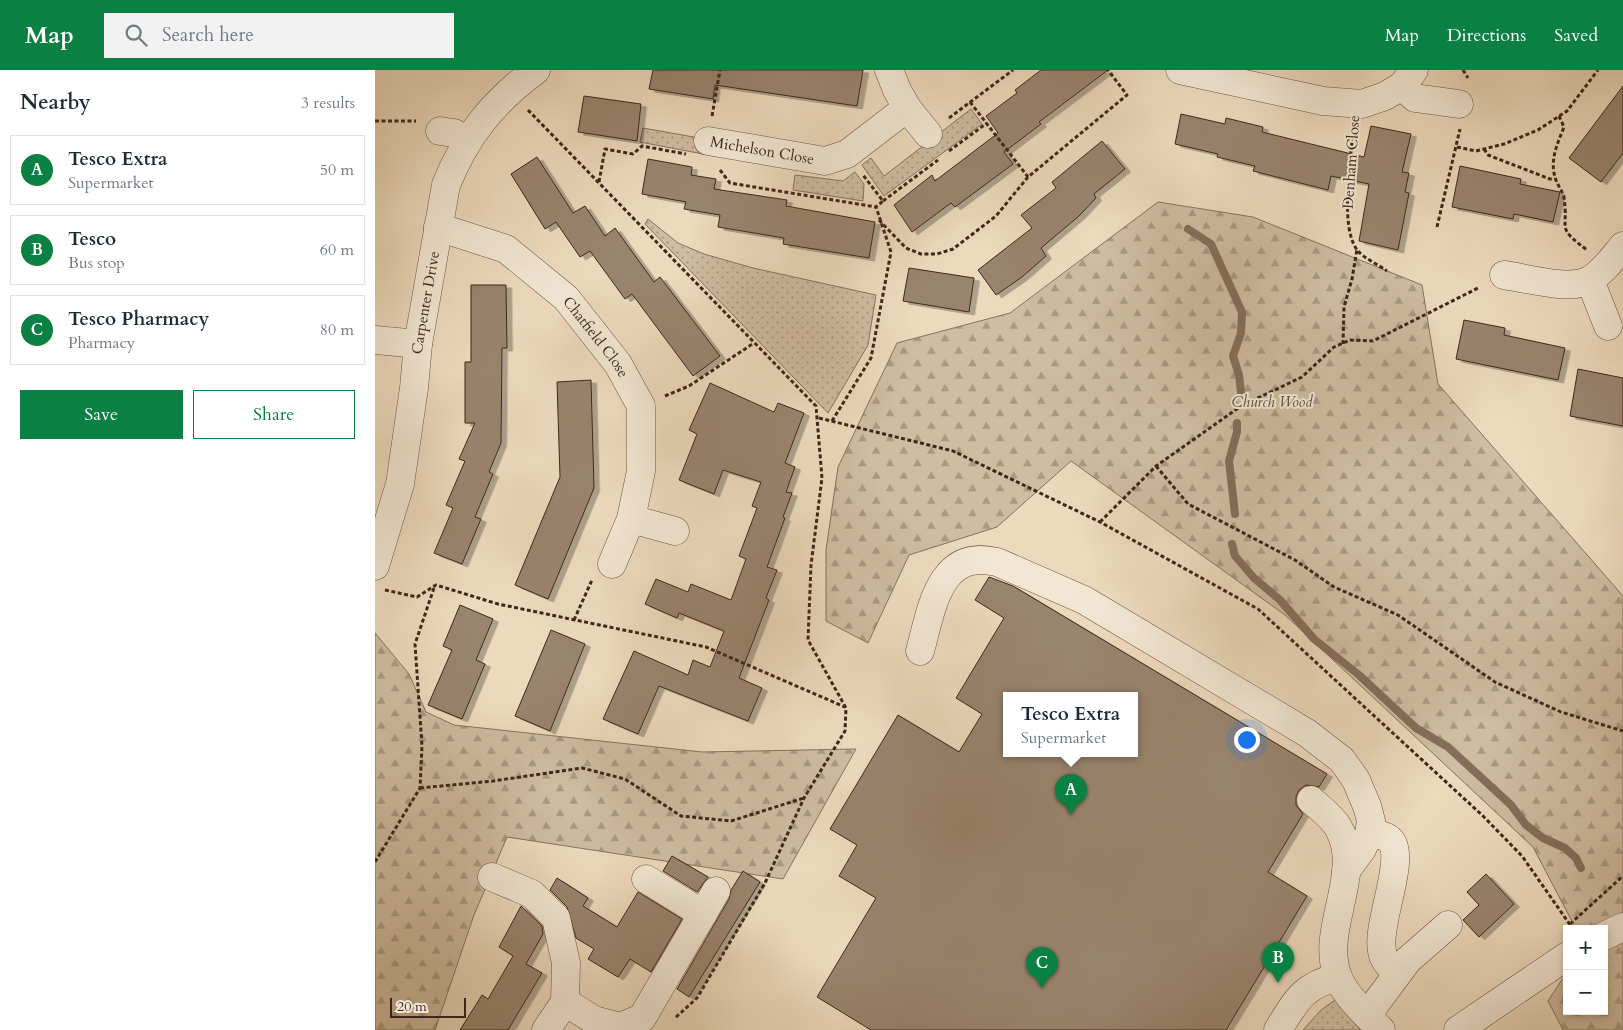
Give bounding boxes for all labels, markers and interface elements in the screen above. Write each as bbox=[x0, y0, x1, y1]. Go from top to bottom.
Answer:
search box bbox=[104, 13, 454, 58]
text: Map bbox=[25, 19, 74, 52]
icon: search bbox=[122, 21, 150, 49]
text: Search here bbox=[162, 22, 254, 48]
text: Map bbox=[1385, 23, 1419, 48]
text: Directions bbox=[1447, 23, 1526, 48]
text: Saved bbox=[1554, 23, 1598, 48]
text: Nearby bbox=[20, 88, 91, 117]
text: 3 results bbox=[301, 92, 355, 114]
street label: Denham Close bbox=[1338, 114, 1364, 210]
street label: Michelson Close bbox=[709, 132, 816, 169]
text: Tesco Extra bbox=[68, 146, 168, 172]
text: A bbox=[31, 159, 43, 181]
text: 50 m bbox=[320, 159, 354, 181]
text: Supermarket bbox=[68, 172, 154, 194]
text: Tesco bbox=[68, 226, 116, 252]
text: B bbox=[31, 239, 43, 261]
text: 60 m bbox=[320, 239, 354, 261]
street label: Carpenter Drive bbox=[407, 249, 444, 355]
text: Bus stop bbox=[68, 252, 125, 274]
street label: Chatfield Close bbox=[558, 292, 633, 381]
text: Tesco Pharmacy bbox=[68, 306, 209, 332]
text: C bbox=[31, 319, 43, 341]
text: 80 m bbox=[320, 319, 354, 341]
text: Pharmacy bbox=[68, 332, 135, 354]
button: Save bbox=[20, 390, 183, 439]
button: Share bbox=[193, 390, 355, 439]
park label: Church Wood bbox=[1231, 392, 1313, 412]
popup bbox=[1003, 692, 1138, 757]
text: Tesco Extra bbox=[1021, 701, 1120, 727]
text: Supermarket bbox=[1021, 727, 1106, 749]
your location bbox=[1234, 727, 1260, 753]
pin: A bbox=[1055, 774, 1087, 815]
map controls bbox=[1563, 925, 1608, 1015]
button: + bbox=[1563, 925, 1608, 970]
pin: B bbox=[1262, 942, 1294, 983]
pin: C bbox=[1026, 947, 1058, 988]
button: − bbox=[1563, 970, 1608, 1015]
scale bar bbox=[390, 995, 466, 1018]
text: 20 m bbox=[397, 997, 427, 1016]

